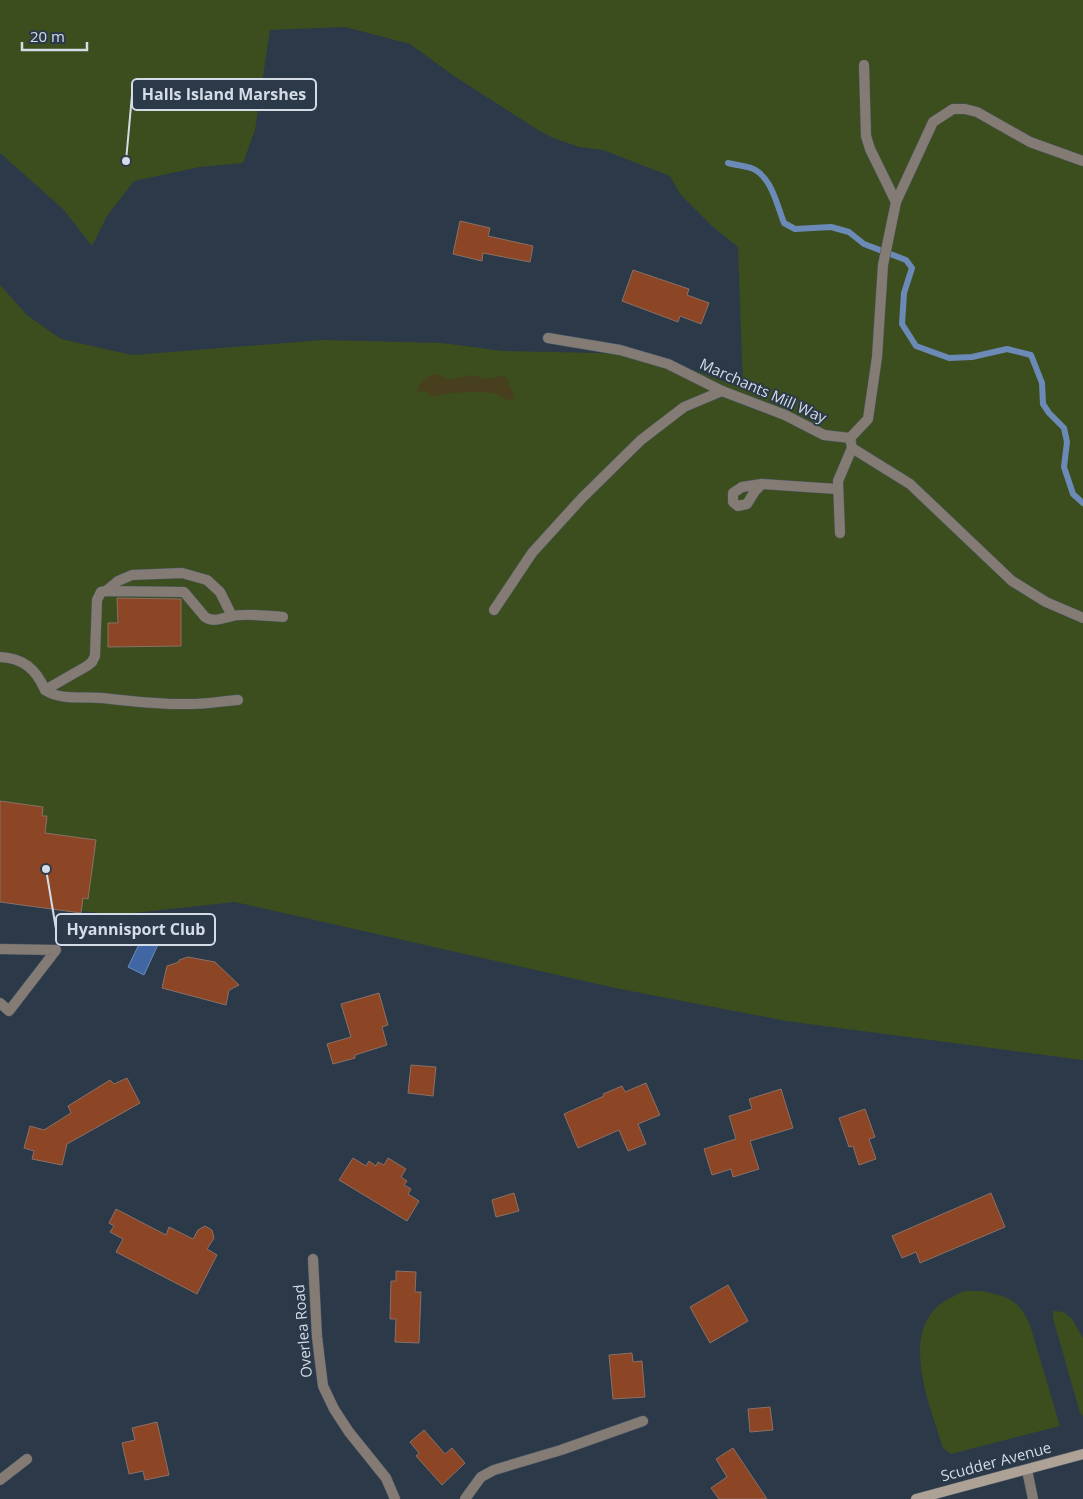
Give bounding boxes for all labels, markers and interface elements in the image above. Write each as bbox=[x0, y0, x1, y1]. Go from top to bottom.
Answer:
scale bar bbox=[22, 20, 88, 52]
text: 20 m bbox=[30, 26, 65, 46]
callout: Halls Island Marshes bbox=[132, 79, 316, 110]
text: Halls Island Marshes bbox=[142, 83, 306, 105]
street label: Marchants Mill Way bbox=[697, 353, 830, 427]
callout: Hyannisport Club bbox=[56, 914, 215, 945]
text: Hyannisport Club bbox=[67, 918, 206, 940]
street label: Overlea Road bbox=[288, 1283, 316, 1379]
street label: Scudder Avenue bbox=[938, 1437, 1053, 1485]

